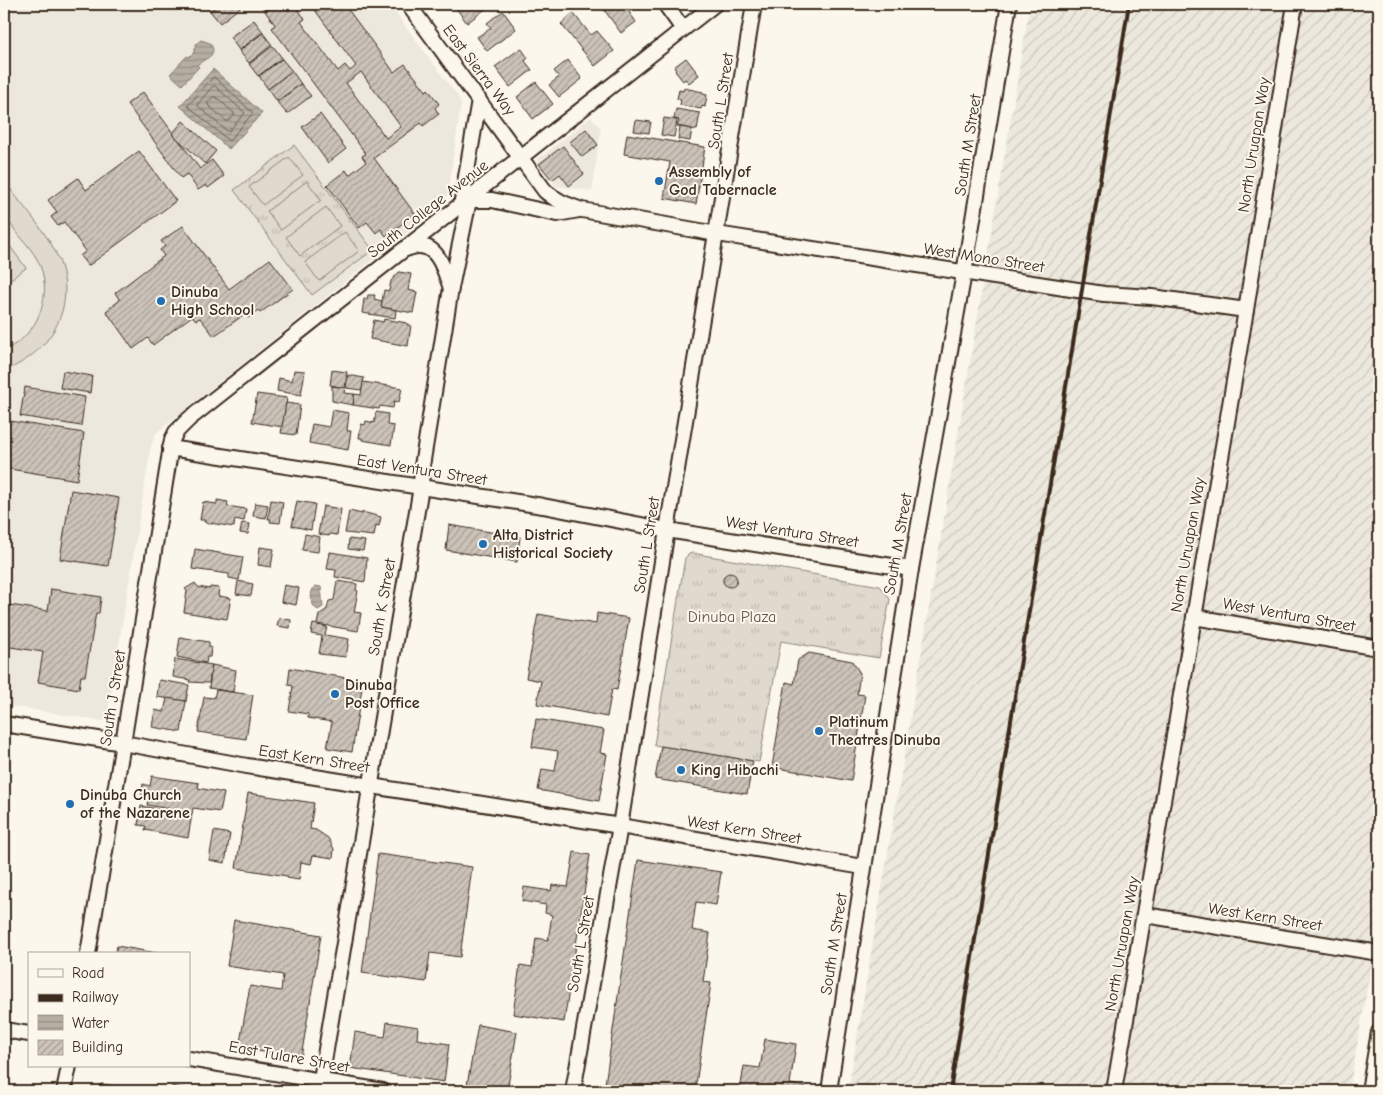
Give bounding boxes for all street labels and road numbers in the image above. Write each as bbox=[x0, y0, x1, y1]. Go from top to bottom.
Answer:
street label: East Sierra Way bbox=[439, 21, 520, 120]
street label: South L Street bbox=[704, 51, 738, 151]
street label: North Uruapan Way bbox=[1234, 75, 1274, 214]
street label: South M Street bbox=[951, 92, 985, 197]
street label: South College Avenue bbox=[364, 156, 492, 262]
street label: West Mono Street bbox=[922, 240, 1046, 276]
street label: East Ventura Street bbox=[356, 451, 489, 489]
street label: North Uruapan Way bbox=[1167, 475, 1209, 614]
street label: South M Street bbox=[880, 491, 916, 596]
street label: South L Street bbox=[630, 495, 664, 595]
street label: West Ventura Street bbox=[724, 513, 860, 551]
street label: South K Street bbox=[365, 557, 399, 657]
street label: West Ventura Street bbox=[1221, 594, 1357, 636]
street label: South J Street bbox=[97, 648, 130, 747]
street label: East Kern Street bbox=[257, 741, 371, 777]
street label: West Kern Street bbox=[686, 812, 803, 848]
street label: North Uruapan Way bbox=[1101, 874, 1143, 1013]
street label: South M Street bbox=[817, 891, 851, 996]
street label: South L Street bbox=[564, 894, 598, 994]
street label: West Kern Street bbox=[1207, 899, 1324, 935]
street label: East Tulare Street bbox=[227, 1038, 351, 1077]

